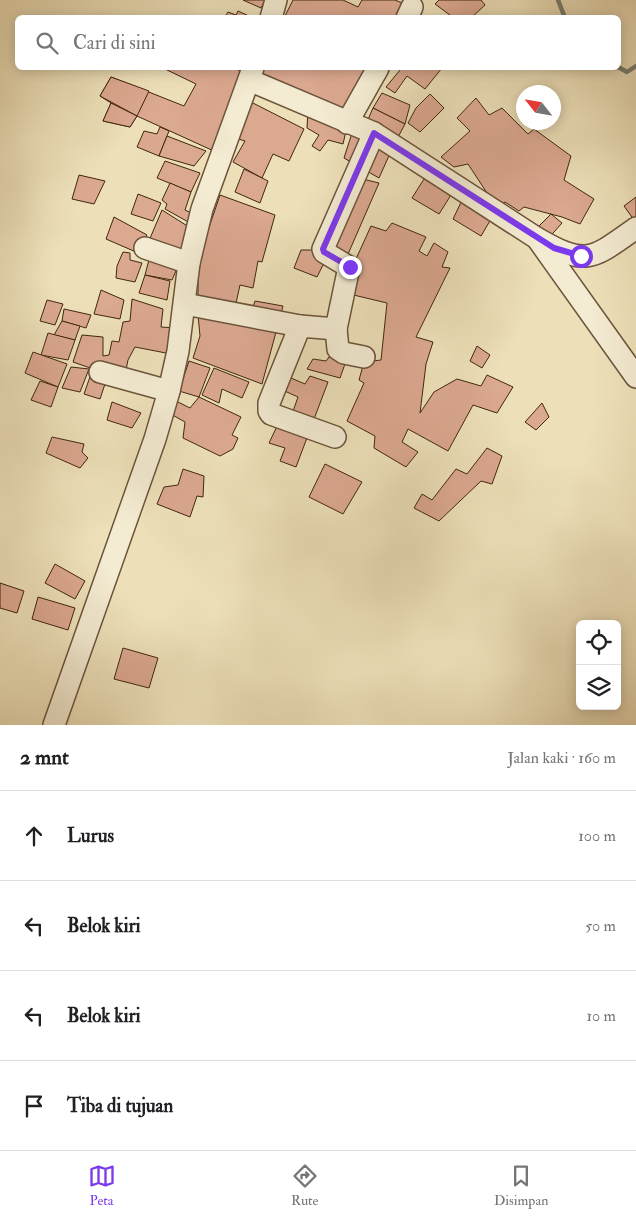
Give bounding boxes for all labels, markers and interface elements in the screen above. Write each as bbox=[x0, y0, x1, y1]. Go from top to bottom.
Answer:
search box bbox=[15, 15, 621, 70]
icon: search bbox=[33, 29, 61, 57]
text: Cari di sini bbox=[73, 31, 156, 55]
north arrow bbox=[516, 85, 561, 130]
route start bbox=[570, 245, 593, 268]
route end bbox=[339, 256, 362, 279]
map controls bbox=[576, 620, 621, 710]
button: locate bbox=[576, 620, 621, 665]
button: layers bbox=[576, 665, 621, 710]
text: 2 mnt bbox=[20, 744, 69, 771]
text: Jalan kaki · 160 m bbox=[507, 748, 616, 768]
icon: ahead bbox=[20, 822, 48, 850]
text: Lurus bbox=[67, 824, 114, 848]
text: 100 m bbox=[578, 826, 616, 846]
icon: left bbox=[20, 912, 48, 940]
text: Belok kiri bbox=[67, 914, 141, 938]
text: 50 m bbox=[585, 916, 616, 936]
icon: left bbox=[20, 1002, 48, 1030]
text: Belok kiri bbox=[67, 1004, 141, 1028]
text: 10 m bbox=[586, 1006, 616, 1026]
icon: arrive bbox=[20, 1092, 48, 1120]
text: Tiba di tujuan bbox=[67, 1094, 173, 1118]
tab: Peta bbox=[88, 1162, 116, 1209]
tab: Rute bbox=[291, 1162, 319, 1209]
tab: Disimpan bbox=[494, 1162, 548, 1209]

